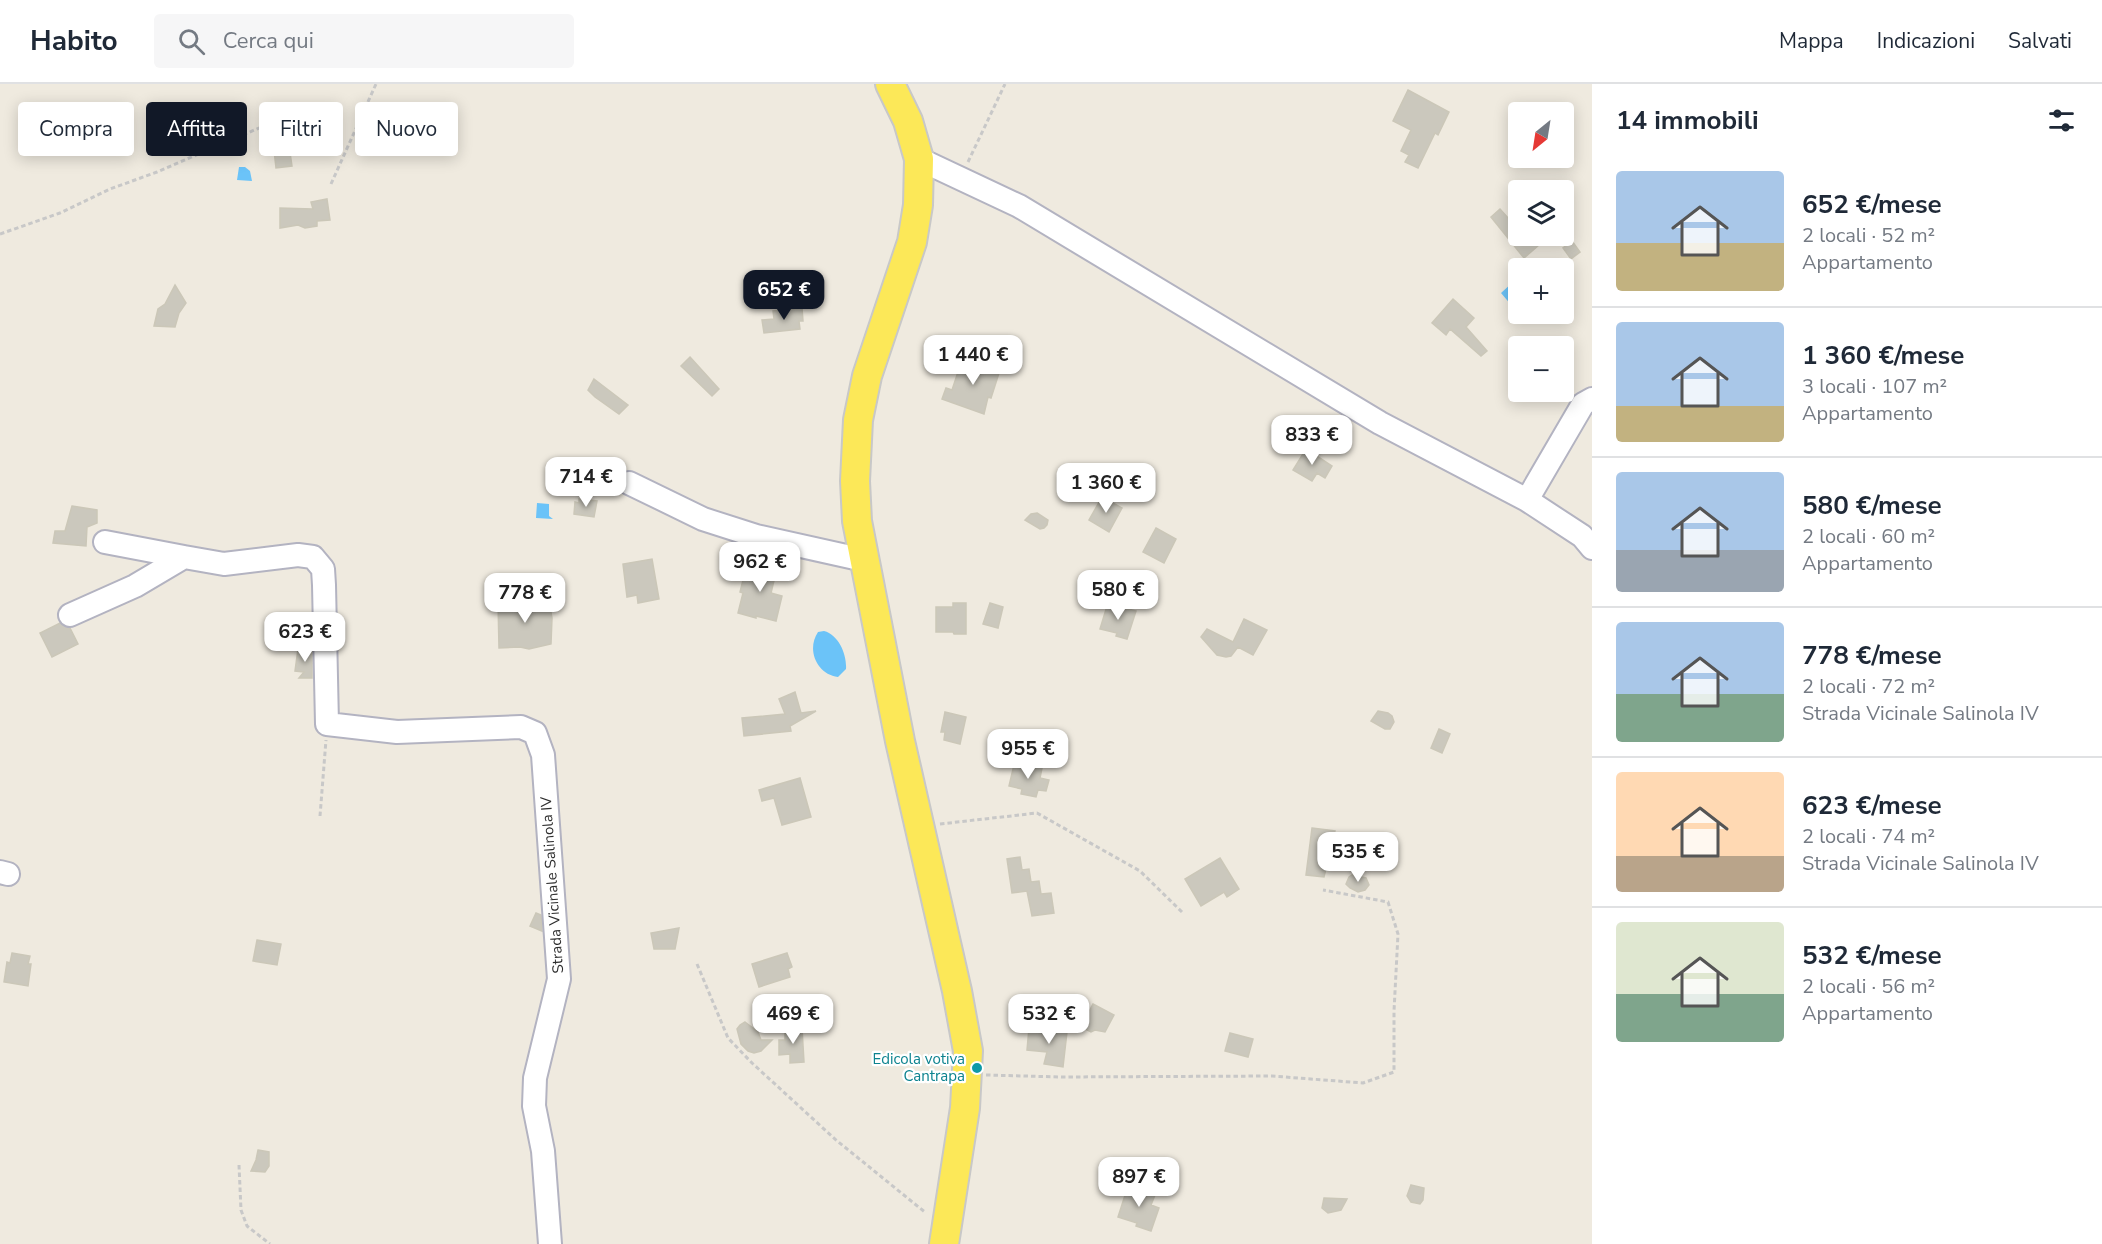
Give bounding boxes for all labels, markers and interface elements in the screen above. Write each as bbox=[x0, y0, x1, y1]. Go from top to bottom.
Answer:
search box bbox=[154, 14, 574, 68]
text: Habito bbox=[30, 22, 118, 60]
icon: search bbox=[175, 25, 208, 58]
text: Cerca qui bbox=[223, 26, 314, 56]
text: Mappa bbox=[1779, 27, 1844, 55]
text: Indicazioni bbox=[1877, 27, 1975, 55]
text: Salvati bbox=[2008, 27, 2072, 55]
chip: Compra bbox=[18, 102, 134, 156]
chip: Affitta bbox=[146, 102, 247, 156]
chip: Filtri bbox=[259, 102, 343, 156]
chip: Nuovo bbox=[355, 102, 458, 156]
north arrow bbox=[1508, 102, 1574, 168]
map controls bbox=[1508, 102, 1574, 402]
text: 14 immobili bbox=[1616, 103, 1759, 138]
icon: filters bbox=[2045, 104, 2078, 137]
button: layers bbox=[1508, 180, 1574, 246]
text: 652 €/mese bbox=[1802, 187, 1942, 222]
icon: home bbox=[1664, 195, 1736, 267]
text: 2 locali · 52 m² bbox=[1802, 222, 1935, 249]
text: Appartamento bbox=[1802, 249, 1933, 276]
button: + bbox=[1508, 258, 1574, 324]
pin: 652 € bbox=[742, 270, 826, 321]
text: 652 € bbox=[757, 276, 811, 303]
pin: 1 440 € bbox=[918, 335, 1028, 386]
button: − bbox=[1508, 336, 1574, 402]
text: 1 360 €/mese bbox=[1802, 338, 1964, 373]
text: 1 440 € bbox=[938, 341, 1008, 368]
icon: home bbox=[1664, 346, 1736, 418]
text: 3 locali · 107 m² bbox=[1802, 373, 1947, 400]
text: Appartamento bbox=[1802, 400, 1933, 427]
pin: 833 € bbox=[1270, 415, 1354, 466]
text: 833 € bbox=[1285, 421, 1339, 448]
pin: 714 € bbox=[544, 457, 628, 508]
text: 714 € bbox=[559, 463, 613, 490]
pin: 1 360 € bbox=[1051, 463, 1161, 514]
text: 1 360 € bbox=[1071, 469, 1141, 496]
text: 580 €/mese bbox=[1802, 488, 1942, 523]
icon: home bbox=[1664, 496, 1736, 568]
text: 2 locali · 60 m² bbox=[1802, 523, 1935, 550]
pin: 962 € bbox=[718, 542, 802, 593]
text: 962 € bbox=[733, 548, 787, 575]
text: Appartamento bbox=[1802, 550, 1933, 577]
pin: 580 € bbox=[1076, 570, 1160, 621]
pin: 778 € bbox=[483, 573, 567, 624]
text: 580 € bbox=[1091, 576, 1145, 603]
text: 778 € bbox=[498, 579, 552, 606]
pin: 623 € bbox=[263, 612, 347, 663]
text: 623 € bbox=[278, 618, 332, 645]
text: 778 €/mese bbox=[1802, 638, 1942, 673]
icon: home bbox=[1664, 646, 1736, 718]
text: 2 locali · 72 m² bbox=[1802, 673, 1935, 700]
text: Strada Vicinale Salinola IV bbox=[1802, 700, 2039, 727]
pin: 955 € bbox=[986, 729, 1070, 780]
text: 955 € bbox=[1001, 735, 1055, 762]
text: 623 €/mese bbox=[1802, 788, 1942, 823]
street label: Strada Vicinale Salinola IV bbox=[536, 795, 568, 974]
icon: home bbox=[1664, 796, 1736, 868]
text: 2 locali · 74 m² bbox=[1802, 823, 1935, 850]
pin: 535 € bbox=[1316, 832, 1400, 883]
text: 535 € bbox=[1331, 838, 1385, 865]
text: Strada Vicinale Salinola IV bbox=[1802, 850, 2039, 877]
text: 532 €/mese bbox=[1802, 938, 1942, 973]
icon: home bbox=[1664, 946, 1736, 1018]
text: 2 locali · 56 m² bbox=[1802, 973, 1935, 1000]
pin: 469 € bbox=[751, 994, 835, 1045]
pin: 532 € bbox=[1007, 994, 1091, 1045]
text: 469 € bbox=[766, 1000, 820, 1027]
text: 532 € bbox=[1022, 1000, 1076, 1027]
text: Appartamento bbox=[1802, 1000, 1933, 1027]
place label: Edicola votiva Cantrapa bbox=[873, 1049, 965, 1086]
marker: Edicola votiva Cantrapa bbox=[970, 1061, 984, 1075]
pin: 897 € bbox=[1097, 1157, 1181, 1208]
text: 897 € bbox=[1112, 1163, 1166, 1190]

